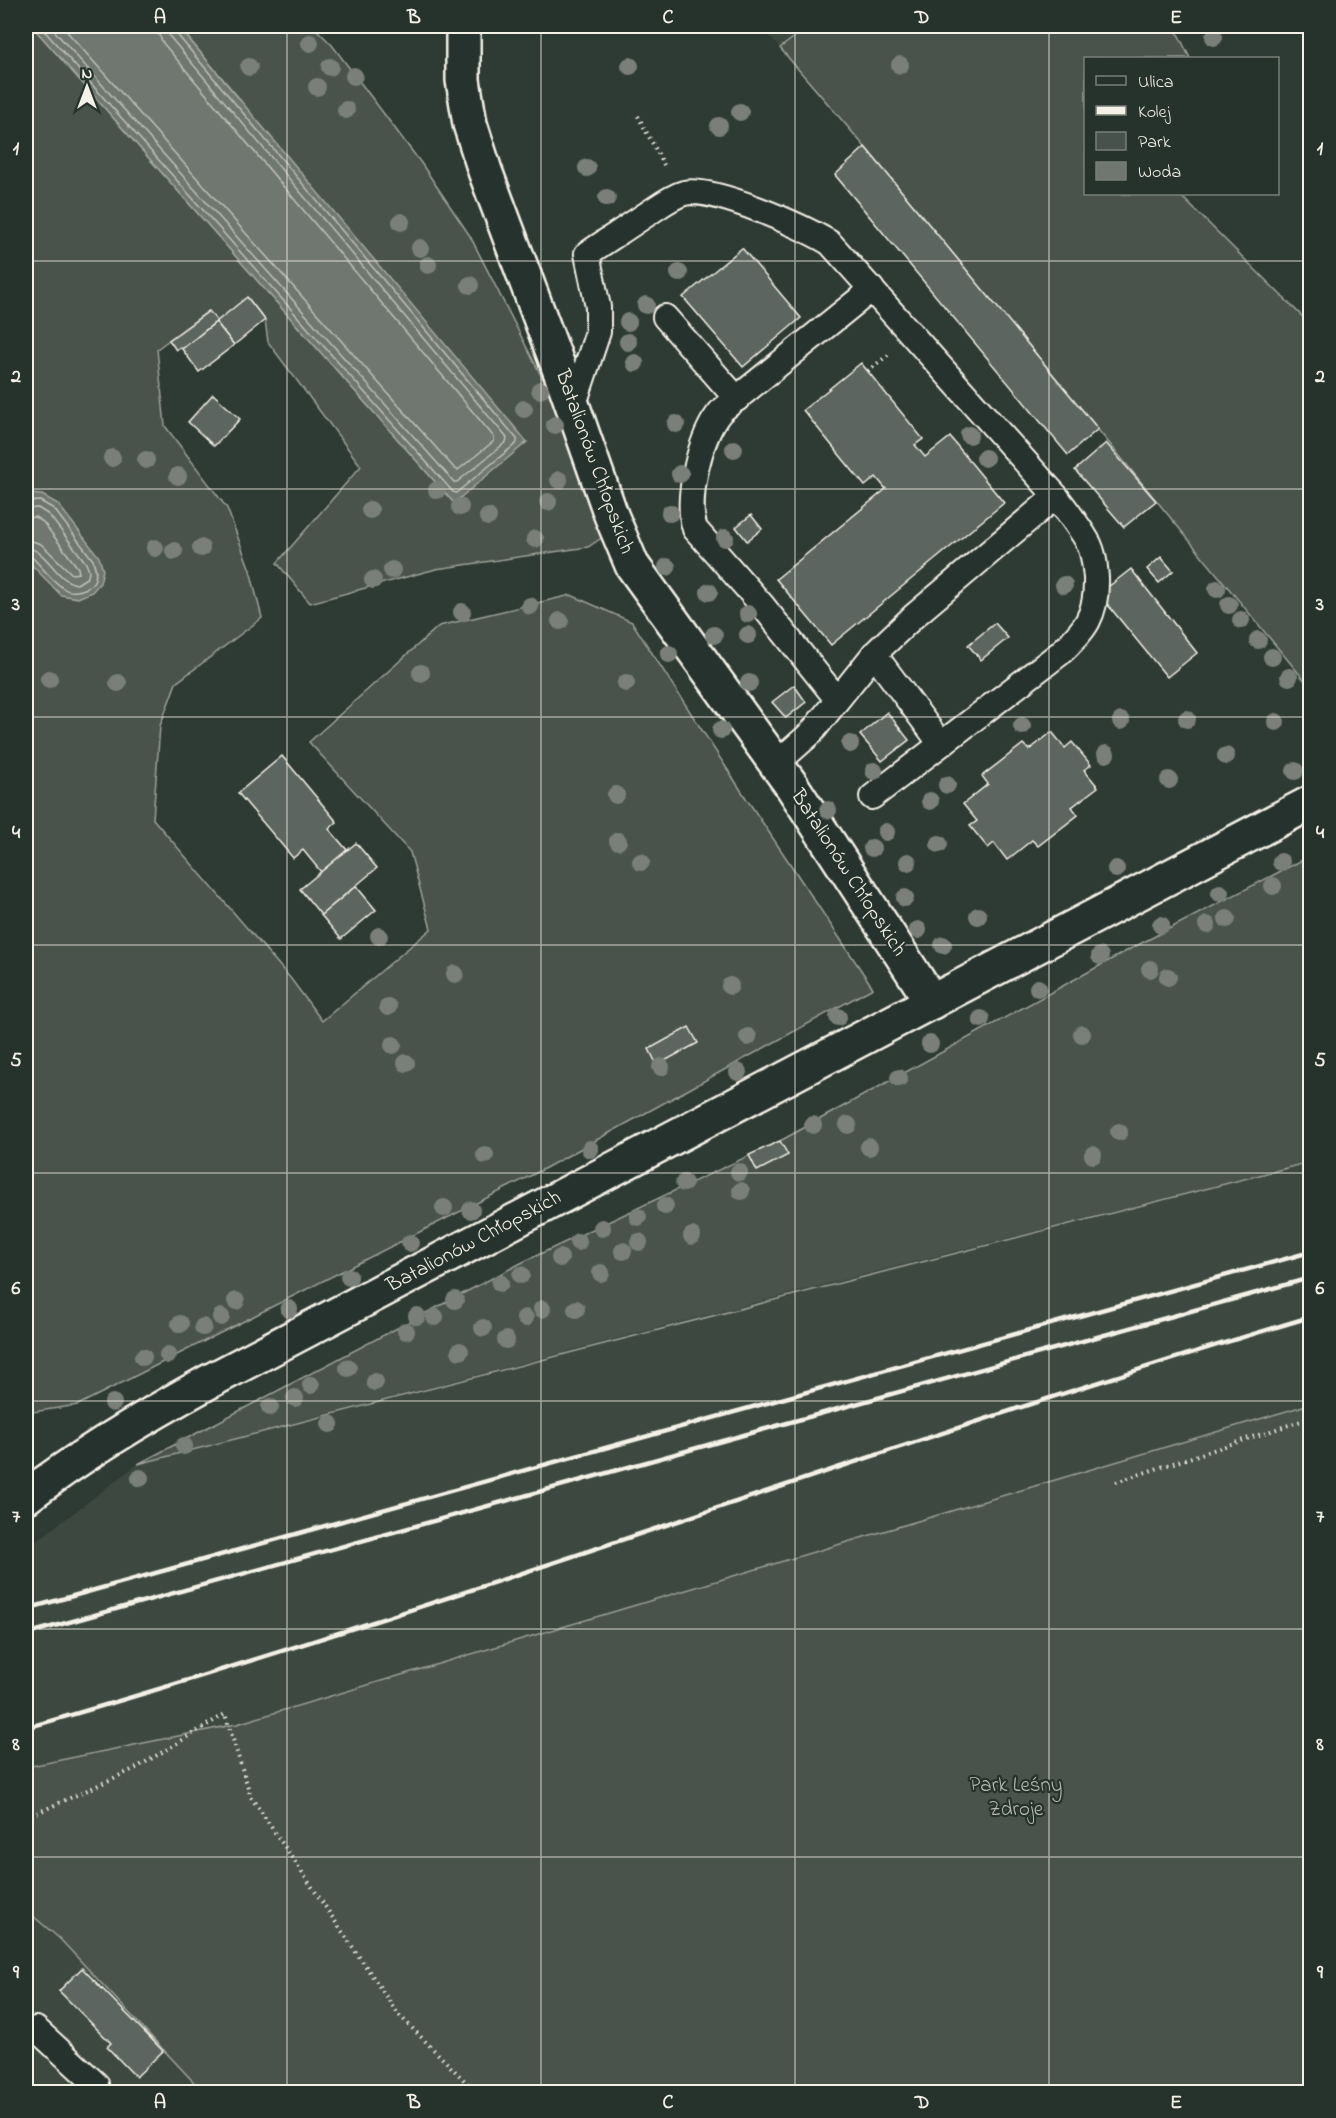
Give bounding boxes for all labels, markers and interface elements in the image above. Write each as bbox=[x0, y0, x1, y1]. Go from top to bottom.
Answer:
text: A bbox=[154, 4, 166, 33]
text: B bbox=[406, 4, 421, 33]
text: C bbox=[663, 4, 674, 33]
text: D bbox=[914, 4, 929, 33]
text: E bbox=[1170, 4, 1182, 33]
north arrow bbox=[57, 57, 117, 117]
legend bbox=[1084, 57, 1279, 195]
text: N bbox=[82, 62, 93, 86]
text: Ulica bbox=[1138, 70, 1173, 96]
text: Kolej bbox=[1138, 100, 1171, 126]
text: Park bbox=[1138, 130, 1171, 156]
text: 1 bbox=[13, 135, 20, 164]
text: 1 bbox=[1317, 135, 1324, 164]
text: Woda bbox=[1138, 160, 1181, 186]
text: 2 bbox=[10, 363, 21, 392]
text: 2 bbox=[1314, 363, 1325, 392]
street label: Batalionów Chłopskich bbox=[546, 365, 641, 558]
text: 3 bbox=[11, 591, 20, 620]
text: 3 bbox=[1315, 591, 1324, 620]
street label: Batalionów Chłopskich bbox=[782, 783, 913, 963]
text: 4 bbox=[12, 819, 21, 848]
text: 4 bbox=[1316, 819, 1325, 848]
text: 5 bbox=[10, 1047, 22, 1076]
text: 5 bbox=[1314, 1047, 1326, 1076]
street label: Batalionów Chłopskich bbox=[380, 1183, 567, 1301]
text: 6 bbox=[12, 1275, 21, 1304]
text: 6 bbox=[1316, 1275, 1325, 1304]
text: 7 bbox=[12, 1503, 21, 1532]
text: 7 bbox=[1316, 1503, 1325, 1532]
text: 8 bbox=[11, 1731, 20, 1760]
text: 8 bbox=[1315, 1731, 1324, 1760]
park label: Park Leśny Zdroje bbox=[969, 1771, 1063, 1825]
text: 9 bbox=[12, 1959, 20, 1988]
text: 9 bbox=[1316, 1959, 1324, 1988]
text: A bbox=[154, 2089, 166, 2118]
text: B bbox=[406, 2089, 421, 2118]
text: C bbox=[663, 2089, 674, 2118]
text: D bbox=[914, 2089, 929, 2118]
text: E bbox=[1170, 2089, 1182, 2118]

